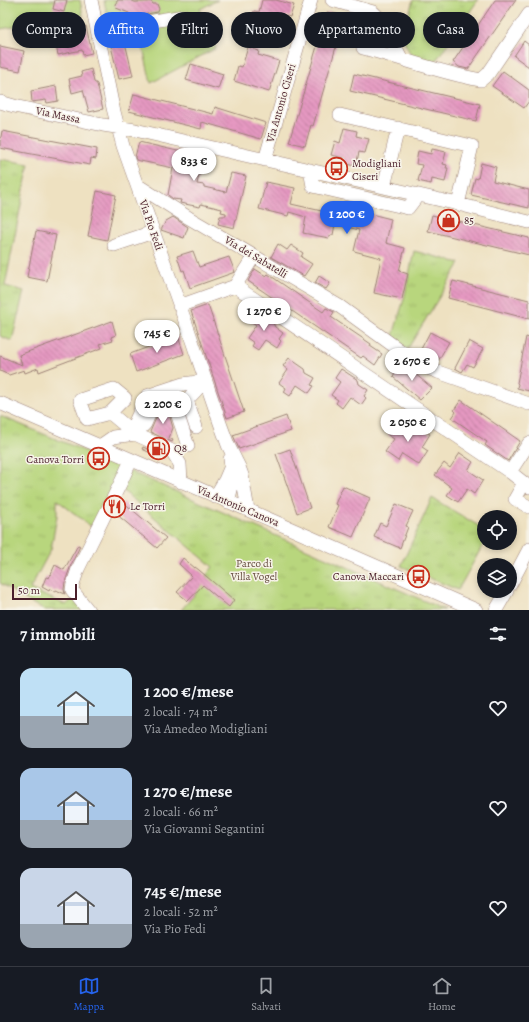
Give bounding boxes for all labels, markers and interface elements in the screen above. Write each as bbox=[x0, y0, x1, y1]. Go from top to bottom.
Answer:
chip: Compra bbox=[12, 12, 86, 48]
chip: Affitta bbox=[94, 12, 159, 48]
chip: Filtri bbox=[167, 12, 223, 48]
chip: Nuovo bbox=[231, 12, 296, 48]
chip: Appartamento bbox=[304, 12, 415, 48]
chip: Casa bbox=[423, 12, 479, 48]
street label: Via Antonio Ciseri bbox=[262, 62, 299, 145]
street label: Via Massa bbox=[33, 103, 82, 127]
pin: 833 € bbox=[166, 148, 222, 182]
text: 833 € bbox=[180, 152, 208, 169]
bus stop icon: Modigliani Ciseri bbox=[323, 156, 349, 182]
place label: Modigliani Ciseri bbox=[352, 156, 401, 184]
street label: Via Pio Fedi bbox=[135, 197, 167, 252]
pin: 1 200 € bbox=[310, 201, 384, 235]
text: 1 200 € bbox=[329, 205, 365, 222]
shop icon: 85 bbox=[435, 207, 461, 233]
place label: 85 bbox=[464, 213, 474, 228]
street label: Via dei Sabatelli bbox=[221, 232, 290, 282]
pin: 1 270 € bbox=[227, 298, 301, 332]
text: 1 270 € bbox=[246, 302, 282, 319]
pin: 745 € bbox=[129, 320, 185, 354]
text: 745 € bbox=[144, 324, 170, 341]
pin: 2 670 € bbox=[375, 348, 449, 382]
text: 2 670 € bbox=[394, 352, 430, 369]
pin: 2 200 € bbox=[126, 391, 200, 425]
text: 2 200 € bbox=[144, 395, 182, 412]
pin: 2 050 € bbox=[371, 409, 445, 443]
text: 2 050 € bbox=[390, 413, 426, 430]
fuel station icon: Q8 bbox=[145, 435, 171, 461]
place label: Q8 bbox=[174, 441, 187, 456]
bus stop icon: Canova Torri bbox=[86, 446, 112, 472]
place label: Canova Torri bbox=[26, 452, 84, 467]
street label: Via Antonio Canova bbox=[194, 482, 282, 530]
restaurant icon: Le Torri bbox=[101, 493, 127, 519]
place label: Le Torri bbox=[130, 499, 165, 514]
map controls bbox=[477, 510, 517, 598]
button: locate bbox=[477, 510, 517, 550]
park label: Parco di Villa Vogel bbox=[230, 556, 278, 584]
button: layers bbox=[477, 558, 517, 598]
bus stop icon: Canova Maccari bbox=[406, 563, 432, 589]
place label: Canova Maccari bbox=[333, 569, 404, 584]
scale bar bbox=[12, 582, 77, 601]
text: 50 m bbox=[18, 583, 40, 598]
text: 7 immobili bbox=[20, 623, 96, 646]
icon: filters bbox=[487, 623, 509, 645]
text: 1 200 €/mese bbox=[144, 680, 234, 703]
icon: home bbox=[52, 684, 100, 732]
icon: heart bbox=[487, 697, 509, 719]
text: 2 locali · 74 m² bbox=[144, 703, 217, 720]
text: Via Amedeo Modigliani bbox=[144, 720, 268, 737]
text: 1 270 €/mese bbox=[144, 780, 232, 803]
icon: home bbox=[52, 784, 100, 832]
icon: heart bbox=[487, 797, 509, 819]
text: 2 locali · 66 m² bbox=[144, 803, 218, 820]
text: Via Giovanni Segantini bbox=[144, 820, 265, 837]
text: 745 €/mese bbox=[144, 880, 222, 903]
icon: home bbox=[52, 884, 100, 932]
icon: heart bbox=[487, 897, 509, 919]
text: 2 locali · 52 m² bbox=[144, 903, 218, 920]
text: Via Pio Fedi bbox=[144, 920, 206, 937]
tab: Mappa bbox=[73, 975, 104, 1014]
tab: Salvati bbox=[251, 975, 281, 1014]
tab: Home bbox=[428, 975, 456, 1014]

